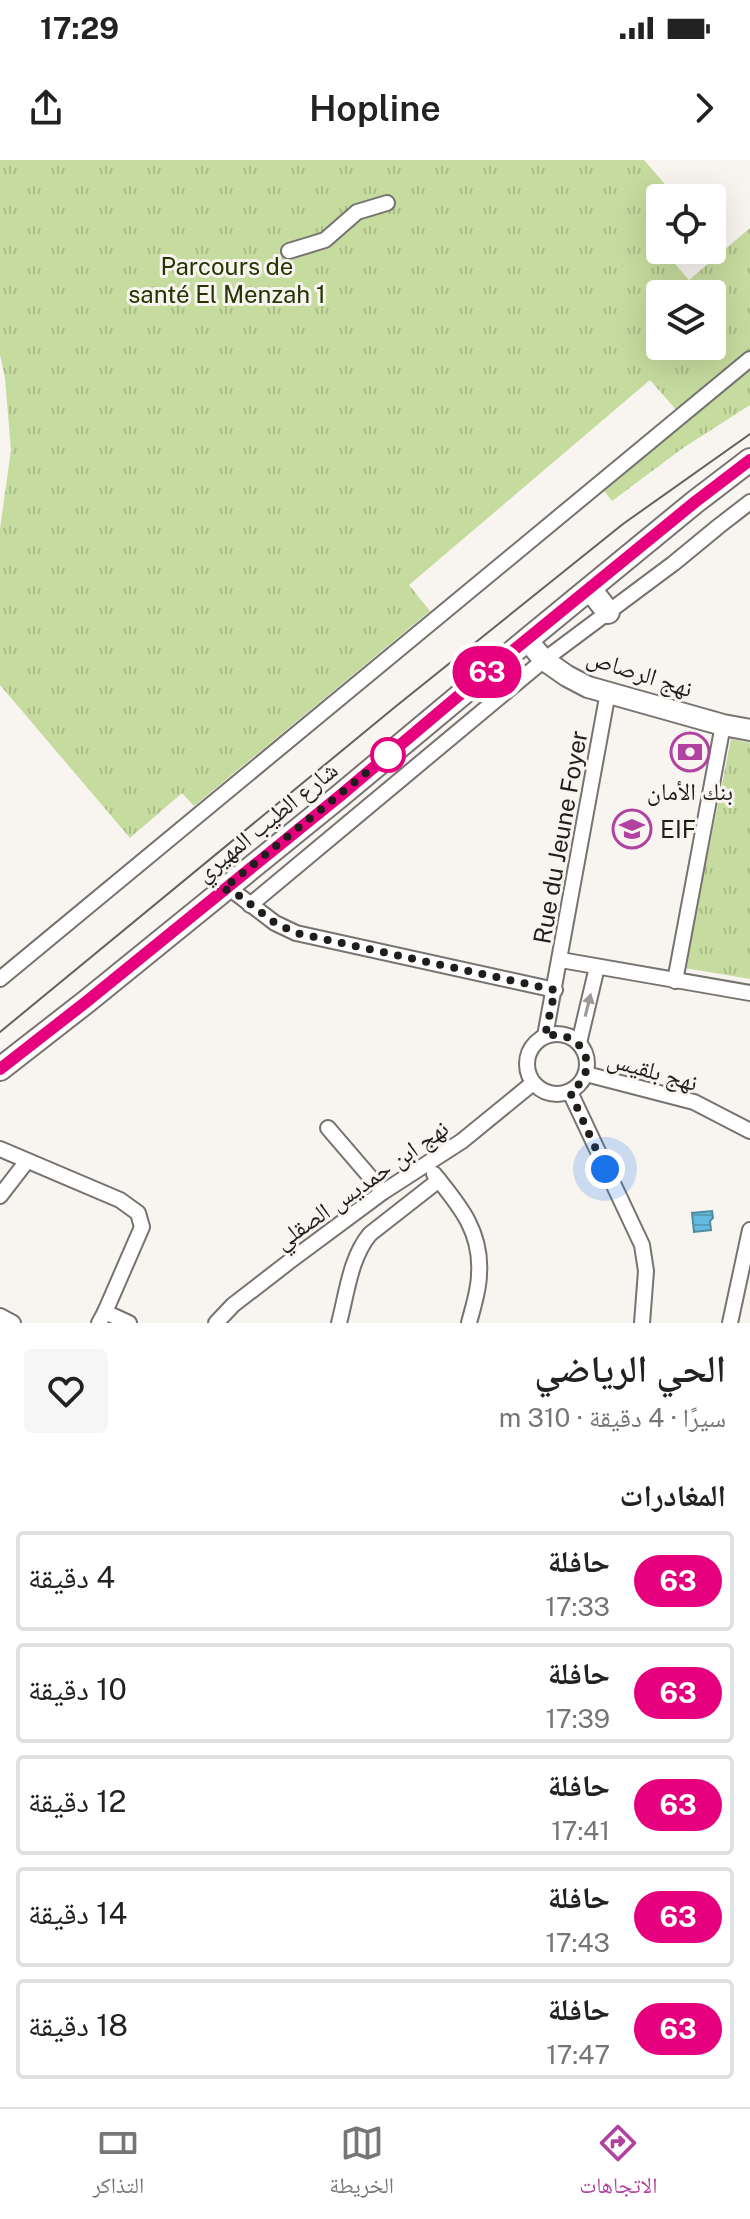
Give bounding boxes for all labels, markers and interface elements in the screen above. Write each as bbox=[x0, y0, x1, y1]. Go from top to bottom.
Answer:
text: 17:29 bbox=[40, 10, 119, 46]
icon: share bbox=[24, 86, 68, 130]
icon: forward bbox=[682, 86, 726, 130]
text: Hopline bbox=[309, 87, 441, 129]
map controls bbox=[646, 184, 726, 360]
button: locate bbox=[646, 184, 726, 264]
park label: Parcours de santé El Menzah 1 bbox=[128, 252, 326, 308]
button: layers bbox=[646, 280, 726, 360]
street label: نهج الرصاص bbox=[583, 642, 696, 704]
line badge: 63 bbox=[451, 646, 523, 698]
text: 63 bbox=[468, 655, 506, 688]
street label: Rue du Jeune Foyer bbox=[527, 728, 593, 946]
bank icon: بنك الأمان bbox=[669, 731, 711, 773]
unlabelled marker bbox=[371, 738, 405, 772]
street label: شارع الطيب المهيري bbox=[189, 755, 346, 892]
place label: بنك الأمان bbox=[647, 777, 733, 806]
school or university icon: EIF bbox=[611, 808, 653, 850]
place label: EIF bbox=[660, 815, 696, 843]
one-way arrow bbox=[583, 993, 595, 1018]
street label: نهج بلقيس bbox=[604, 1044, 701, 1098]
street label: نهج ابن حمديس الصقلي bbox=[269, 1113, 457, 1260]
your location bbox=[585, 1149, 625, 1189]
text: الحي الرياضي bbox=[534, 1346, 726, 1391]
button: heart bbox=[24, 1349, 108, 1433]
text: سيرًا · 4 دقيقة · 310 m bbox=[499, 1402, 726, 1433]
text: المغادرات bbox=[619, 1477, 726, 1513]
text: حافلة bbox=[548, 1543, 610, 1579]
text: 4 دقيقة bbox=[28, 1559, 115, 1595]
text: 63 bbox=[659, 1564, 697, 1597]
text: 17:33 bbox=[545, 1591, 610, 1622]
text: حافلة bbox=[548, 1655, 610, 1691]
text: 10 دقيقة bbox=[28, 1671, 127, 1707]
text: 63 bbox=[659, 1676, 697, 1709]
text: 17:39 bbox=[545, 1703, 610, 1734]
text: حافلة bbox=[548, 1767, 610, 1803]
text: 12 دقيقة bbox=[28, 1783, 126, 1819]
text: 63 bbox=[659, 1788, 697, 1821]
text: 17:41 bbox=[551, 1815, 610, 1846]
text: حافلة bbox=[548, 1879, 610, 1915]
text: 14 دقيقة bbox=[28, 1895, 127, 1931]
text: 63 bbox=[659, 1900, 697, 1933]
text: 17:43 bbox=[545, 1927, 610, 1958]
text: حافلة bbox=[548, 1991, 610, 2027]
text: 18 دقيقة bbox=[28, 2007, 128, 2043]
text: 63 bbox=[659, 2012, 697, 2045]
text: 17:47 bbox=[546, 2039, 610, 2070]
tab: التذاكر bbox=[93, 2121, 144, 2207]
tab: الخريطة bbox=[329, 2121, 394, 2207]
tab: الاتجاهات bbox=[579, 2121, 657, 2207]

